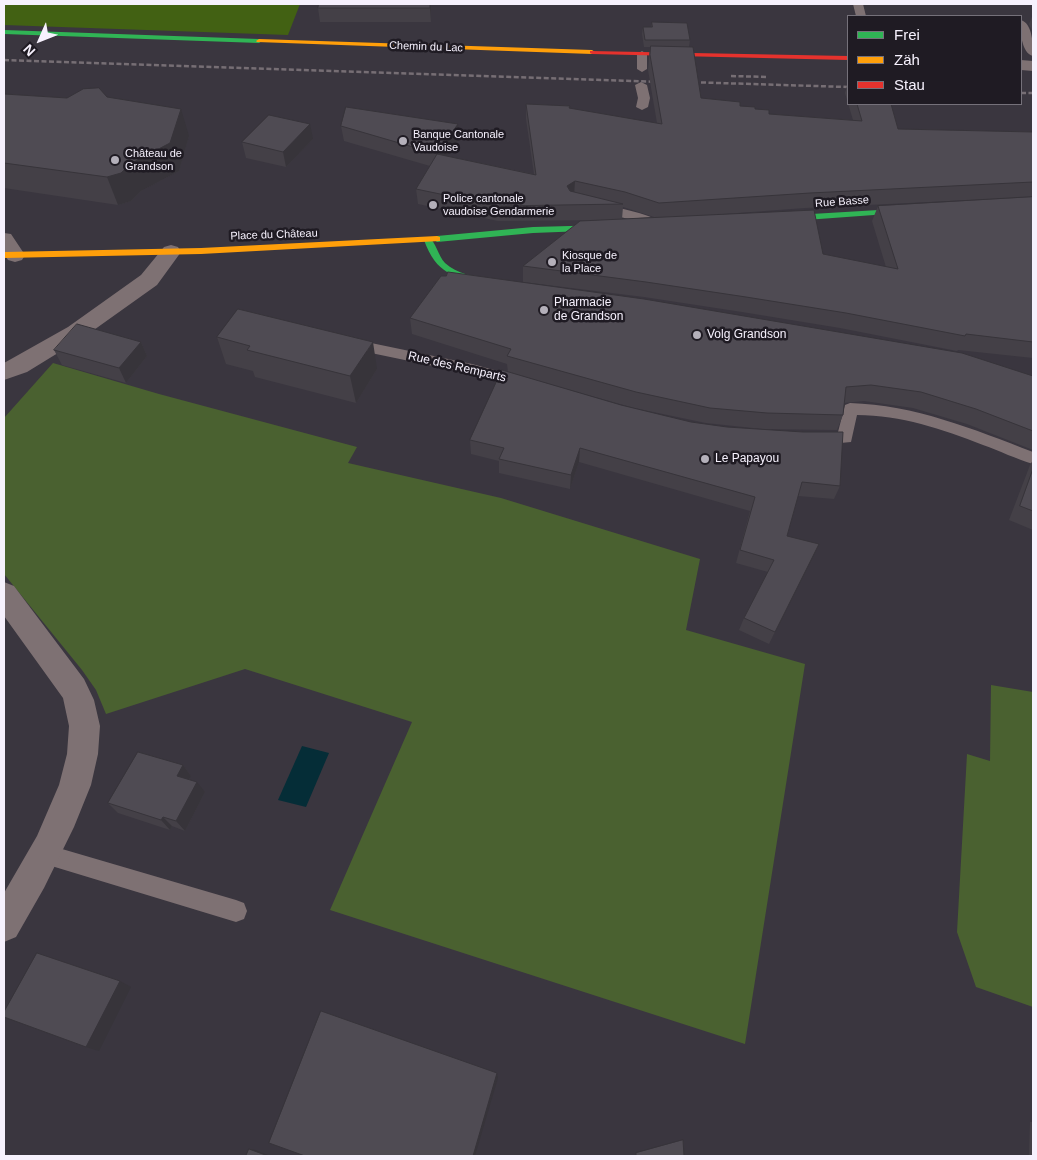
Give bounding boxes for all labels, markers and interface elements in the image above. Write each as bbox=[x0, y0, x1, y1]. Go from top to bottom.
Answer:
north arrow bbox=[15, 15, 65, 65]
legend bbox=[847, 15, 1022, 105]
text: Frei bbox=[894, 26, 920, 43]
street label: Chemin du Lac bbox=[389, 39, 463, 55]
text: N bbox=[20, 41, 38, 60]
text: Zäh bbox=[894, 51, 920, 68]
text: Stau bbox=[894, 76, 925, 93]
place label: Banque Cantonale Vaudoise bbox=[413, 128, 504, 154]
marker: Banque Cantonale Vaudoise bbox=[397, 135, 409, 147]
place label: Château de Grandson bbox=[125, 147, 182, 173]
marker: Château de Grandson bbox=[109, 154, 121, 166]
place label: Police cantonale vaudoise Gendarmerie bbox=[443, 192, 554, 218]
street label: Rue Basse bbox=[815, 194, 869, 210]
marker: Police cantonale vaudoise Gendarmerie bbox=[427, 199, 439, 211]
street label: Place du Château bbox=[230, 227, 318, 243]
place label: Kiosque de la Place bbox=[562, 249, 617, 275]
marker: Kiosque de la Place bbox=[546, 256, 558, 268]
place label: Pharmacie de Grandson bbox=[554, 296, 623, 324]
marker: Pharmacie de Grandson bbox=[538, 304, 550, 316]
place label: Volg Grandson bbox=[707, 328, 786, 342]
marker: Volg Grandson bbox=[691, 329, 703, 341]
street label: Rue des Remparts bbox=[407, 349, 507, 385]
place label: Le Papayou bbox=[715, 452, 779, 466]
marker: Le Papayou bbox=[699, 453, 711, 465]

